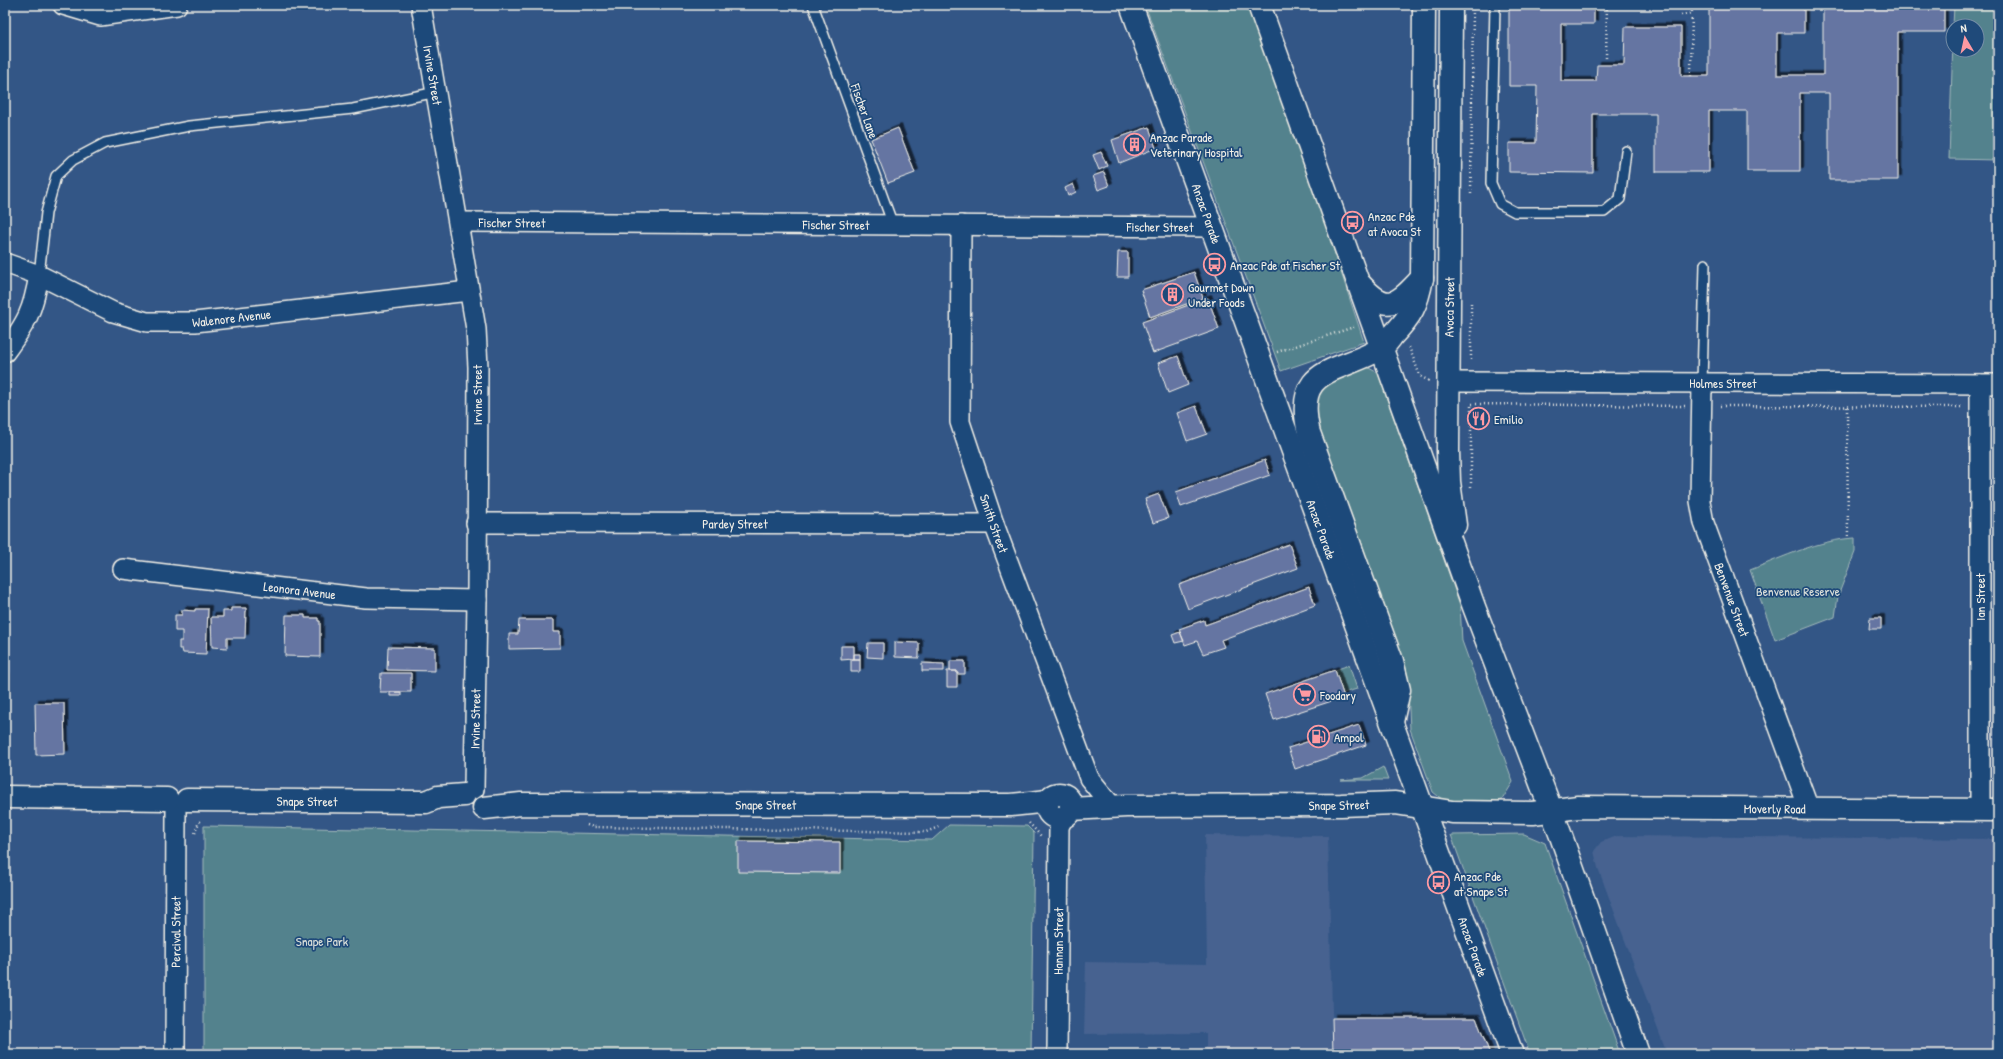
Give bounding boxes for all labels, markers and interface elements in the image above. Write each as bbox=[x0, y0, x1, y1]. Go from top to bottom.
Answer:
north arrow bbox=[1945, 18, 1985, 58]
text: N bbox=[1959, 21, 1968, 35]
street label: Irvine Street bbox=[419, 44, 447, 107]
street label: Fischer Lane bbox=[846, 80, 883, 141]
place label: Anzac Parade Veterinary Hospital bbox=[1150, 128, 1243, 161]
building icon: Anzac Parade Veterinary Hospital bbox=[1121, 131, 1147, 157]
street label: Anzac Parade bbox=[1188, 181, 1226, 246]
place label: Anzac Pde at Avoca St bbox=[1368, 207, 1421, 240]
bus stop icon: Anzac Pde at Avoca St bbox=[1339, 210, 1365, 236]
street label: Fischer Street bbox=[478, 213, 546, 232]
street label: Fischer Street bbox=[802, 215, 870, 234]
street label: Fischer Street bbox=[1125, 217, 1194, 236]
bus stop icon: Anzac Pde at Fischer St bbox=[1202, 252, 1228, 278]
place label: Anzac Pde at Fischer St bbox=[1230, 256, 1340, 274]
street label: Avoca Street bbox=[1439, 276, 1459, 337]
place label: Gourmet Down Under Foods bbox=[1188, 278, 1255, 311]
building icon: Gourmet Down Under Foods bbox=[1159, 281, 1185, 307]
street label: Walenore Avenue bbox=[191, 304, 272, 331]
street label: Irvine Street bbox=[468, 364, 486, 425]
street label: Holmes Street bbox=[1689, 374, 1757, 392]
restaurant icon: Emilio bbox=[1466, 406, 1492, 432]
place label: Emilio bbox=[1494, 410, 1523, 428]
street label: Smith Street bbox=[976, 492, 1013, 556]
street label: Anzac Parade bbox=[1302, 497, 1341, 562]
street label: Pardey Street bbox=[702, 514, 768, 533]
street label: Benvenue Street bbox=[1710, 560, 1754, 640]
street label: Ian Street bbox=[1971, 573, 1989, 621]
street label: Leonora Avenue bbox=[263, 577, 337, 603]
park label: Benvenue Reserve bbox=[1756, 582, 1840, 600]
supermarket icon: Foodary bbox=[1291, 682, 1317, 708]
place label: Foodary bbox=[1319, 686, 1357, 704]
street label: Irvine Street bbox=[465, 688, 485, 749]
fuel station icon: Ampol bbox=[1306, 724, 1332, 750]
place label: Ampol bbox=[1334, 728, 1364, 746]
street label: Snape Street bbox=[276, 792, 338, 810]
street label: Snape Street bbox=[735, 795, 797, 814]
street label: Snape Street bbox=[1308, 795, 1370, 814]
street label: Moverly Road bbox=[1744, 799, 1806, 818]
place label: Anzac Pde at Snape St bbox=[1454, 867, 1508, 900]
bus stop icon: Anzac Pde at Snape St bbox=[1425, 870, 1451, 896]
street label: Percival Street bbox=[166, 896, 185, 968]
street label: Hannan Street bbox=[1049, 907, 1067, 975]
street label: Anzac Parade bbox=[1454, 914, 1492, 979]
park label: Snape Park bbox=[296, 932, 349, 950]

